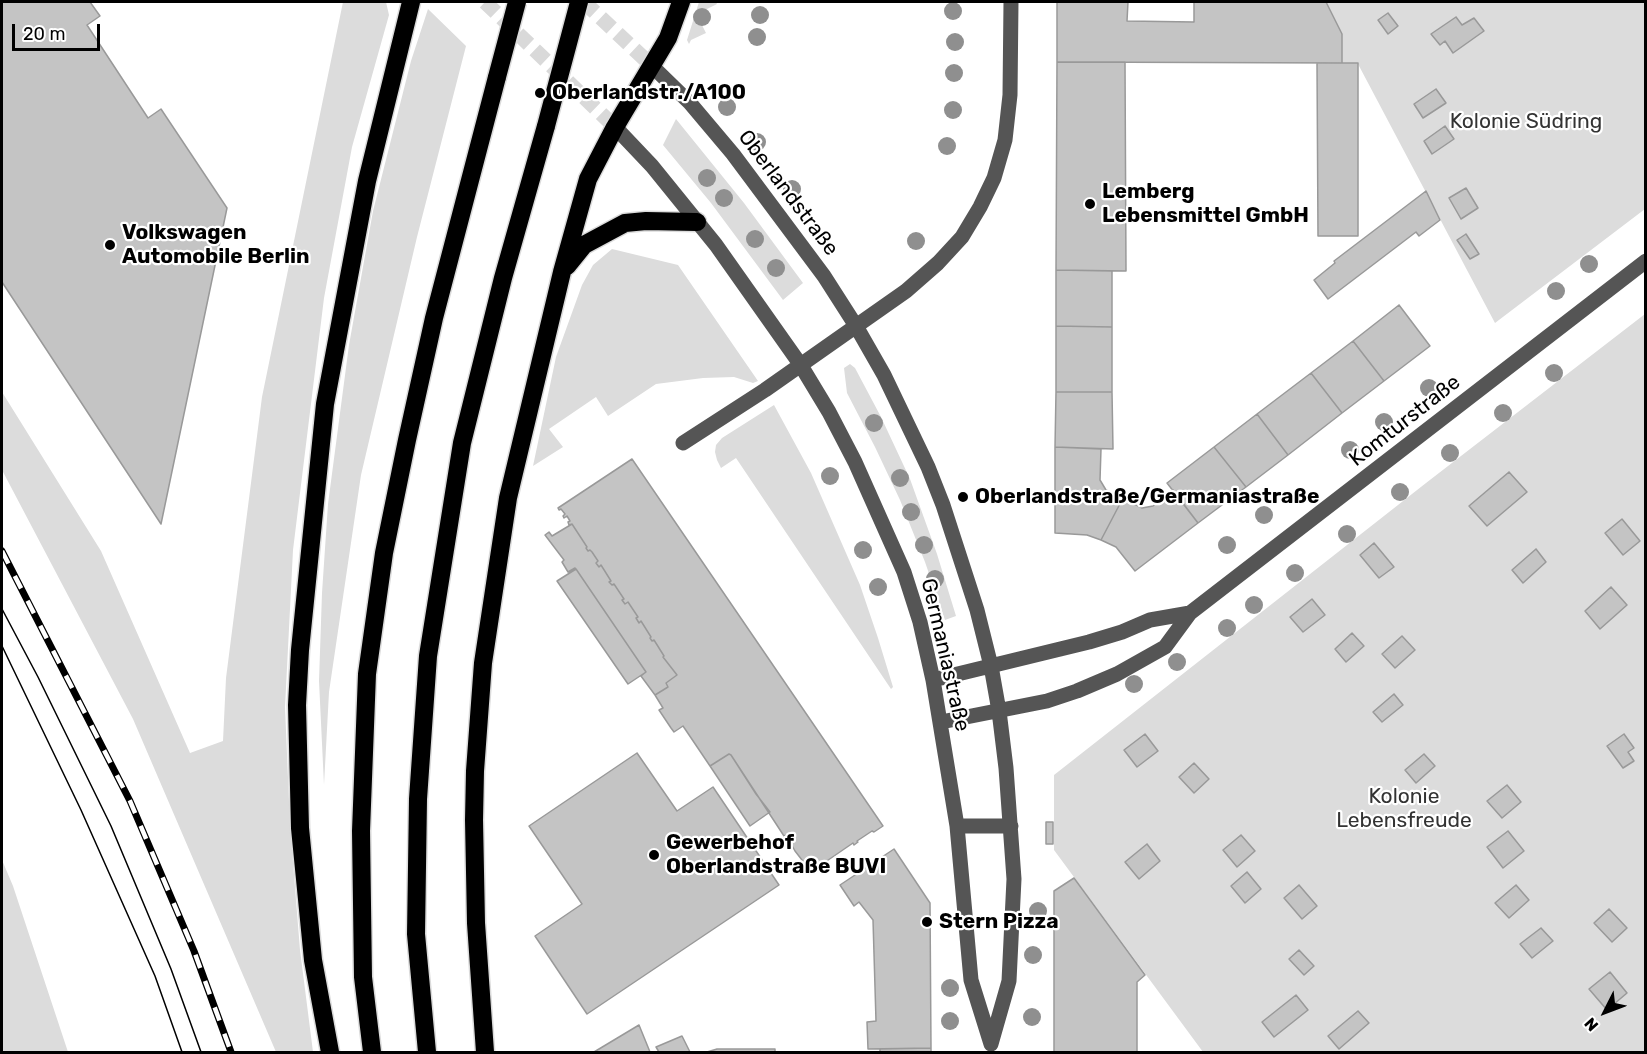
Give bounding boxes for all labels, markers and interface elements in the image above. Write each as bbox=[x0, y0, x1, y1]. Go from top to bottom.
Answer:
scale bar bbox=[15, 12, 104, 50]
text: 20 m bbox=[23, 23, 65, 45]
place label: Oberlandstr./A100 bbox=[552, 80, 746, 106]
marker: Oberlandstr./A100 bbox=[533, 86, 547, 100]
park label: Kolonie Südring bbox=[1450, 109, 1602, 135]
street label: Oberlandstraße bbox=[733, 125, 843, 261]
place label: Lemberg Lebensmittel GmbH bbox=[1102, 179, 1309, 229]
marker: Lemberg Lebensmittel GmbH bbox=[1083, 197, 1097, 211]
place label: Volkswagen Automobile Berlin bbox=[122, 220, 310, 270]
marker: Volkswagen Automobile Berlin bbox=[103, 238, 117, 252]
street label: Komturstraße bbox=[1345, 370, 1465, 472]
place label: Oberlandstraße/Germaniastraße bbox=[975, 484, 1319, 510]
marker: Oberlandstraße/Germaniastraße bbox=[956, 490, 970, 504]
street label: Germaniastraße bbox=[915, 576, 975, 734]
park label: Kolonie Lebensfreude bbox=[1336, 784, 1472, 834]
place label: Gewerbehof Oberlandstraße BUVI bbox=[666, 830, 886, 880]
marker: Gewerbehof Oberlandstraße BUVI bbox=[647, 848, 661, 862]
place label: Stern Pizza bbox=[939, 909, 1059, 935]
marker: Stern Pizza bbox=[920, 915, 934, 929]
north arrow bbox=[1575, 982, 1635, 1042]
text: N bbox=[1580, 1014, 1602, 1035]

